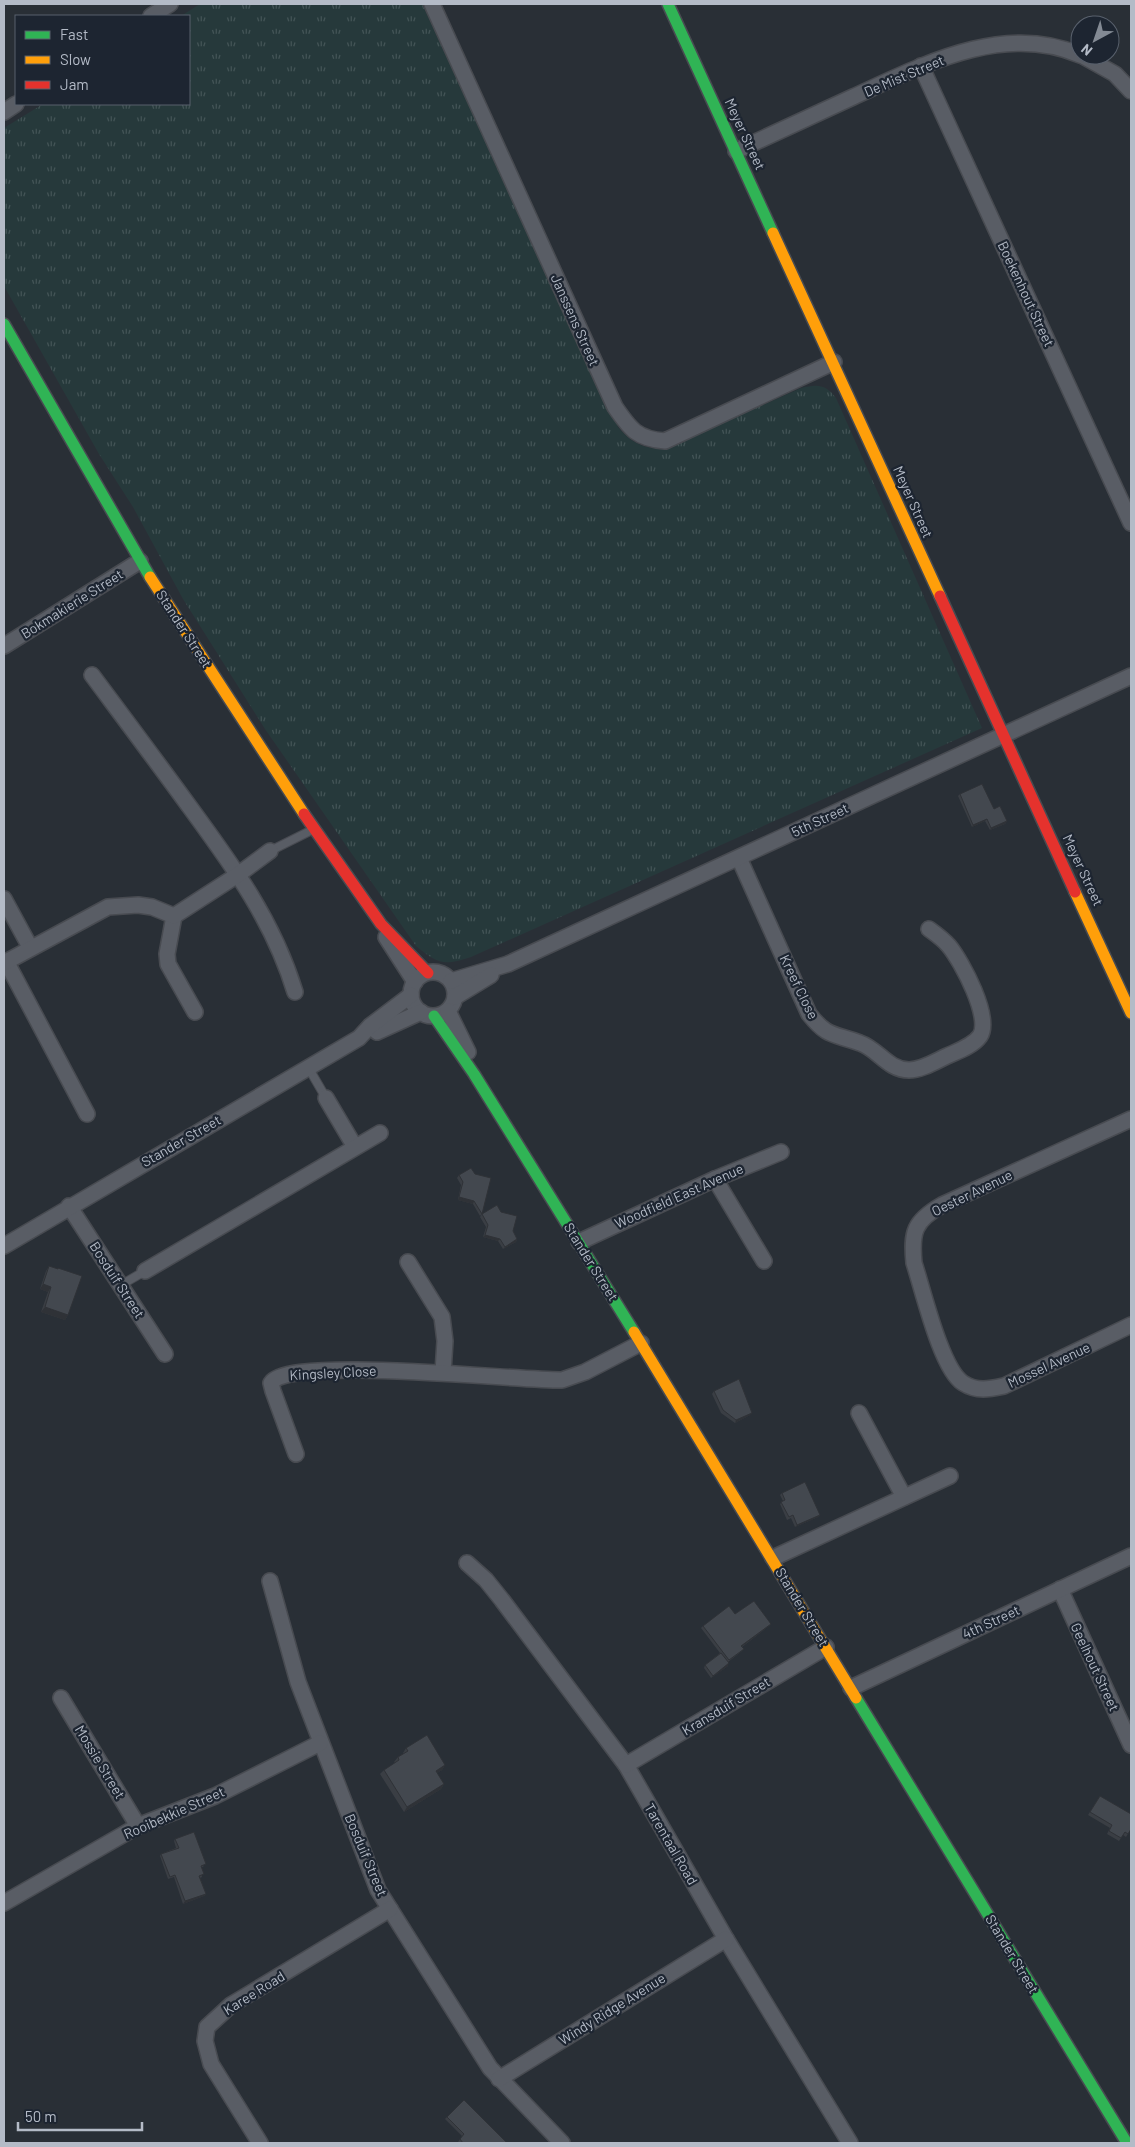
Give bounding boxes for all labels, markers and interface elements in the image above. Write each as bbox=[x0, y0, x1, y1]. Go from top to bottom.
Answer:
legend bbox=[15, 15, 190, 105]
north arrow bbox=[1070, 15, 1120, 65]
text: Fast bbox=[60, 25, 88, 43]
text: N bbox=[1077, 41, 1095, 60]
text: Slow bbox=[60, 50, 91, 68]
street label: De Mist Street bbox=[861, 51, 946, 100]
text: Jam bbox=[60, 75, 89, 93]
street label: Meyer Street bbox=[721, 95, 769, 172]
street label: Boekenhout Street bbox=[995, 238, 1058, 349]
street label: Janssens Street bbox=[548, 271, 603, 368]
street label: Meyer Street bbox=[890, 463, 937, 540]
street label: Bokmakierie Street bbox=[17, 565, 126, 642]
street label: Stander Street bbox=[153, 587, 216, 671]
street label: 5th Street bbox=[789, 799, 851, 840]
street label: Meyer Street bbox=[1059, 831, 1107, 908]
street label: Kreef Close bbox=[777, 952, 822, 1022]
street label: Stander Street bbox=[138, 1111, 224, 1170]
street label: Woodfield East Avenue bbox=[612, 1160, 746, 1232]
street label: Oester Avenue bbox=[929, 1166, 1015, 1219]
street label: Stander Street bbox=[561, 1219, 622, 1304]
street label: Bosduif Street bbox=[86, 1238, 148, 1321]
street label: Mossel Avenue bbox=[1005, 1338, 1093, 1391]
street label: Kingsley Close bbox=[289, 1362, 377, 1383]
street label: Stander Street bbox=[772, 1564, 833, 1649]
street label: 4th Street bbox=[959, 1601, 1022, 1642]
street label: Geelhout Street bbox=[1068, 1620, 1123, 1714]
street label: Kransduif Street bbox=[679, 1673, 773, 1739]
street label: Mossie Street bbox=[72, 1722, 129, 1802]
street label: Rooibekkie Street bbox=[121, 1783, 227, 1842]
street label: Tarentaal Road bbox=[641, 1800, 702, 1888]
street label: Bosduif Street bbox=[341, 1811, 391, 1899]
street label: Stander Street bbox=[982, 1911, 1043, 1996]
street label: Karee Road bbox=[220, 1967, 288, 2018]
street label: Windy Ridge Avenue bbox=[555, 1969, 668, 2048]
scale bar bbox=[18, 2100, 141, 2132]
text: 50 m bbox=[25, 2107, 57, 2125]

